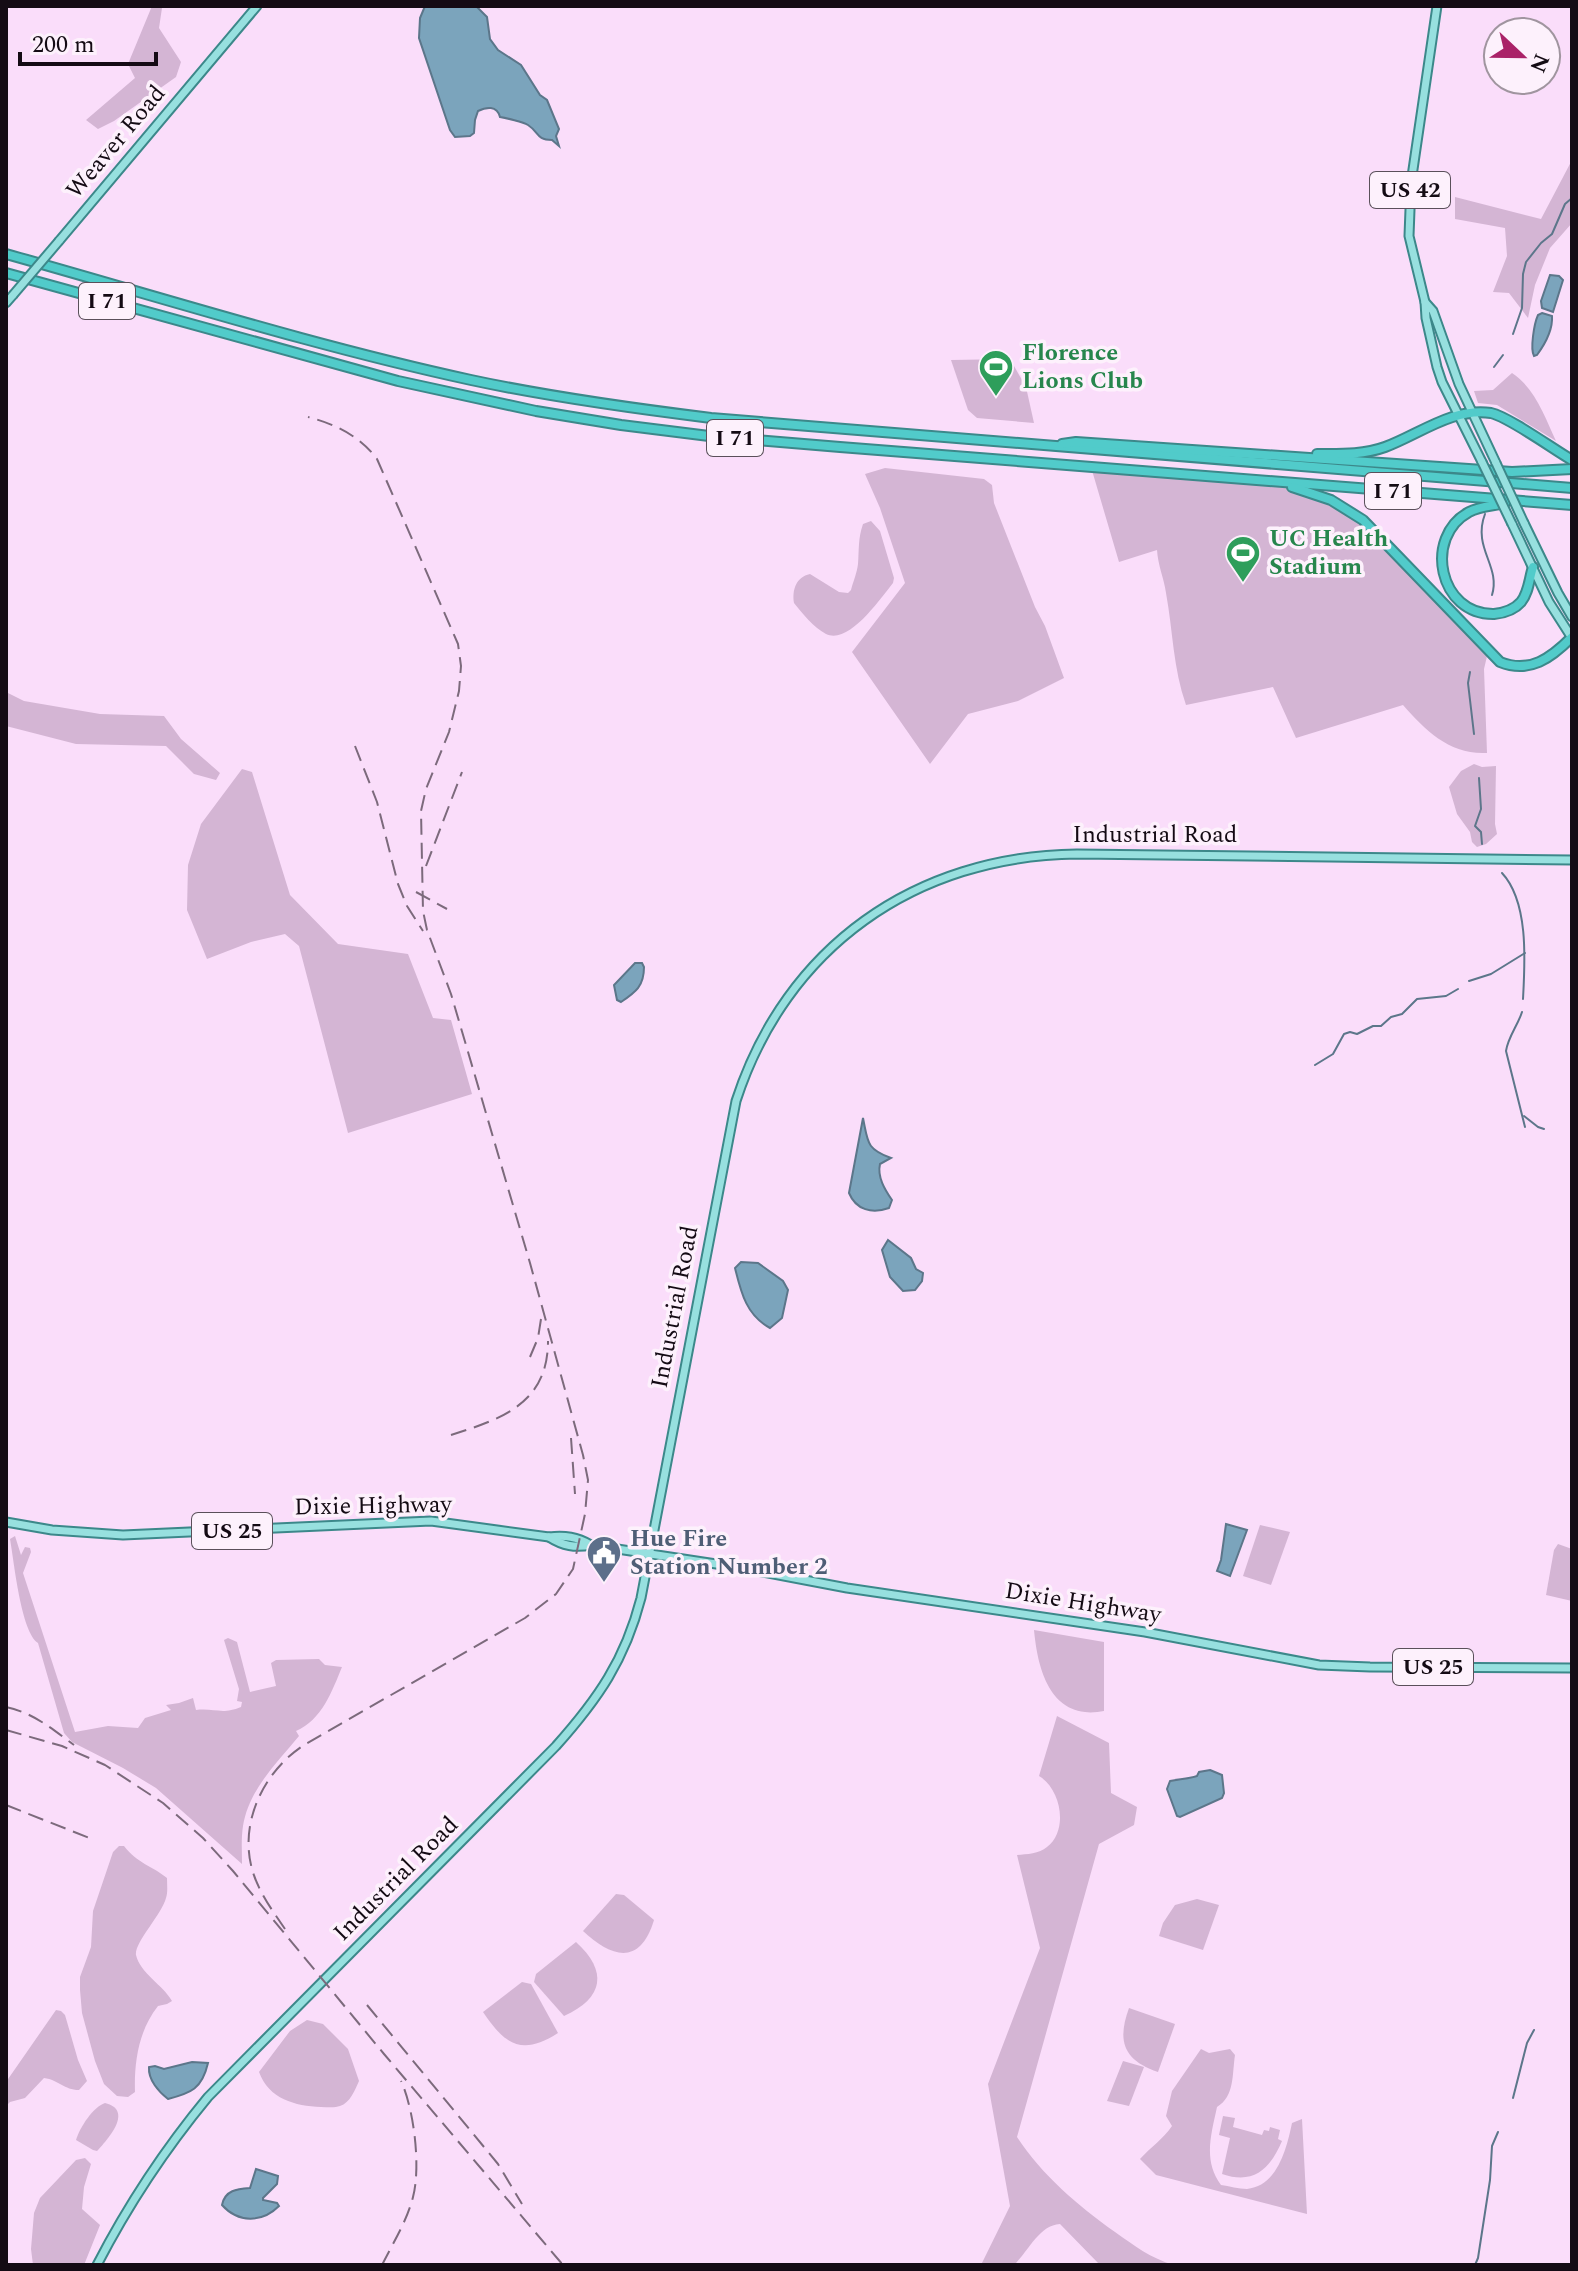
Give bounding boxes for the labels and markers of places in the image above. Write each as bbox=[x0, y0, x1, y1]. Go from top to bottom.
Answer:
place label: Florence Lions Club bbox=[1022, 335, 1143, 399]
sports icon: Florence Lions Club bbox=[977, 348, 1015, 398]
place label: UC Health Stadium bbox=[1269, 521, 1388, 585]
sports icon: UC Health Stadium bbox=[1224, 534, 1262, 584]
place label: Hue Fire Station Number 2 bbox=[630, 1521, 828, 1585]
public building icon: Hue Fire Station Number 2 bbox=[585, 1534, 623, 1584]

